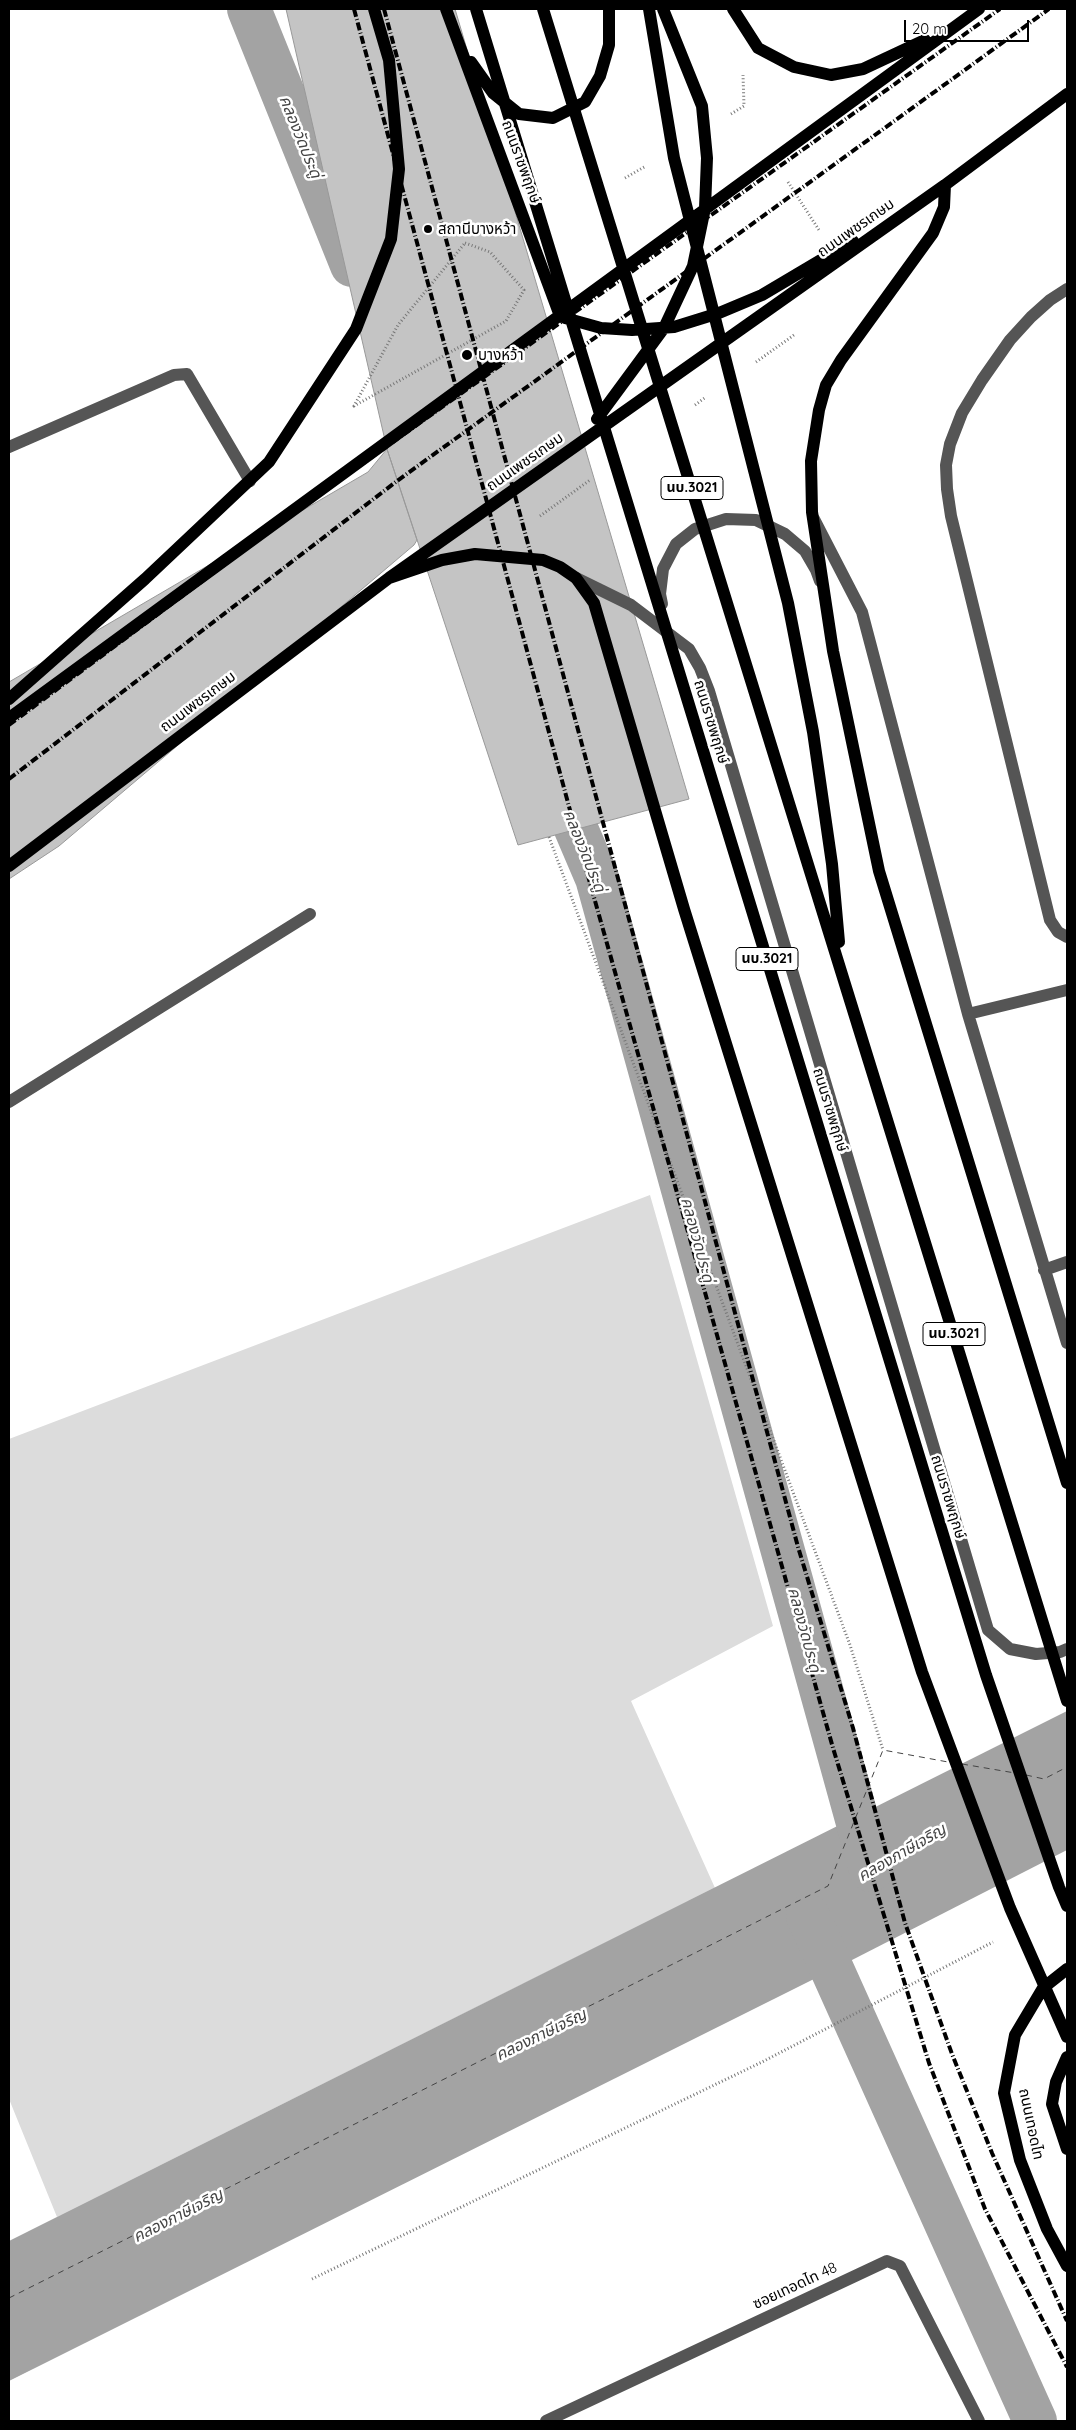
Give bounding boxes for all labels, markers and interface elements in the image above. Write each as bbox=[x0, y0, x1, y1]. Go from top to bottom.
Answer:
scale bar bbox=[906, 10, 1031, 42]
text: 20 m bbox=[912, 19, 947, 38]
water label: คลองวัดประดู่ bbox=[275, 93, 325, 181]
street label: ถนนราชพฤกษ์ bbox=[498, 118, 544, 206]
street label: ถนนเพชรเกษม bbox=[814, 195, 898, 261]
place label: สถานีบางหว้า bbox=[438, 220, 516, 238]
marker: สถานีบางหว้า bbox=[422, 223, 434, 235]
place label: บางหว้า bbox=[478, 346, 523, 364]
marker: บางหว้า bbox=[460, 348, 474, 362]
street label: ถนนเพชรเกษม bbox=[483, 429, 567, 495]
road number: นบ.3021 bbox=[661, 476, 723, 499]
street label: ถนนเพชรเกษม bbox=[157, 668, 239, 736]
street label: ถนนราชพฤกษ์ bbox=[690, 678, 732, 766]
water label: คลองวัดประดู่ bbox=[559, 807, 609, 895]
road number: นบ.3021 bbox=[736, 948, 798, 971]
street label: ถนนราชพฤกษ์ bbox=[809, 1066, 851, 1154]
water label: คลองวัดประดู่ bbox=[676, 1195, 718, 1285]
road number: นบ.3021 bbox=[923, 1322, 985, 1346]
street label: ถนนราชพฤกษ์ bbox=[927, 1453, 969, 1541]
water label: คลองวัดประดู่ bbox=[783, 1585, 825, 1675]
water label: คลองภาษีเจริญ bbox=[855, 1820, 949, 1886]
water label: คลองภาษีเจริญ bbox=[493, 2005, 589, 2065]
street label: ถนนเทอดไท bbox=[1015, 2087, 1047, 2161]
water label: คลองภาษีเจริญ bbox=[130, 2185, 226, 2247]
street label: ซอยเทอดไท 48 bbox=[750, 2259, 840, 2313]

